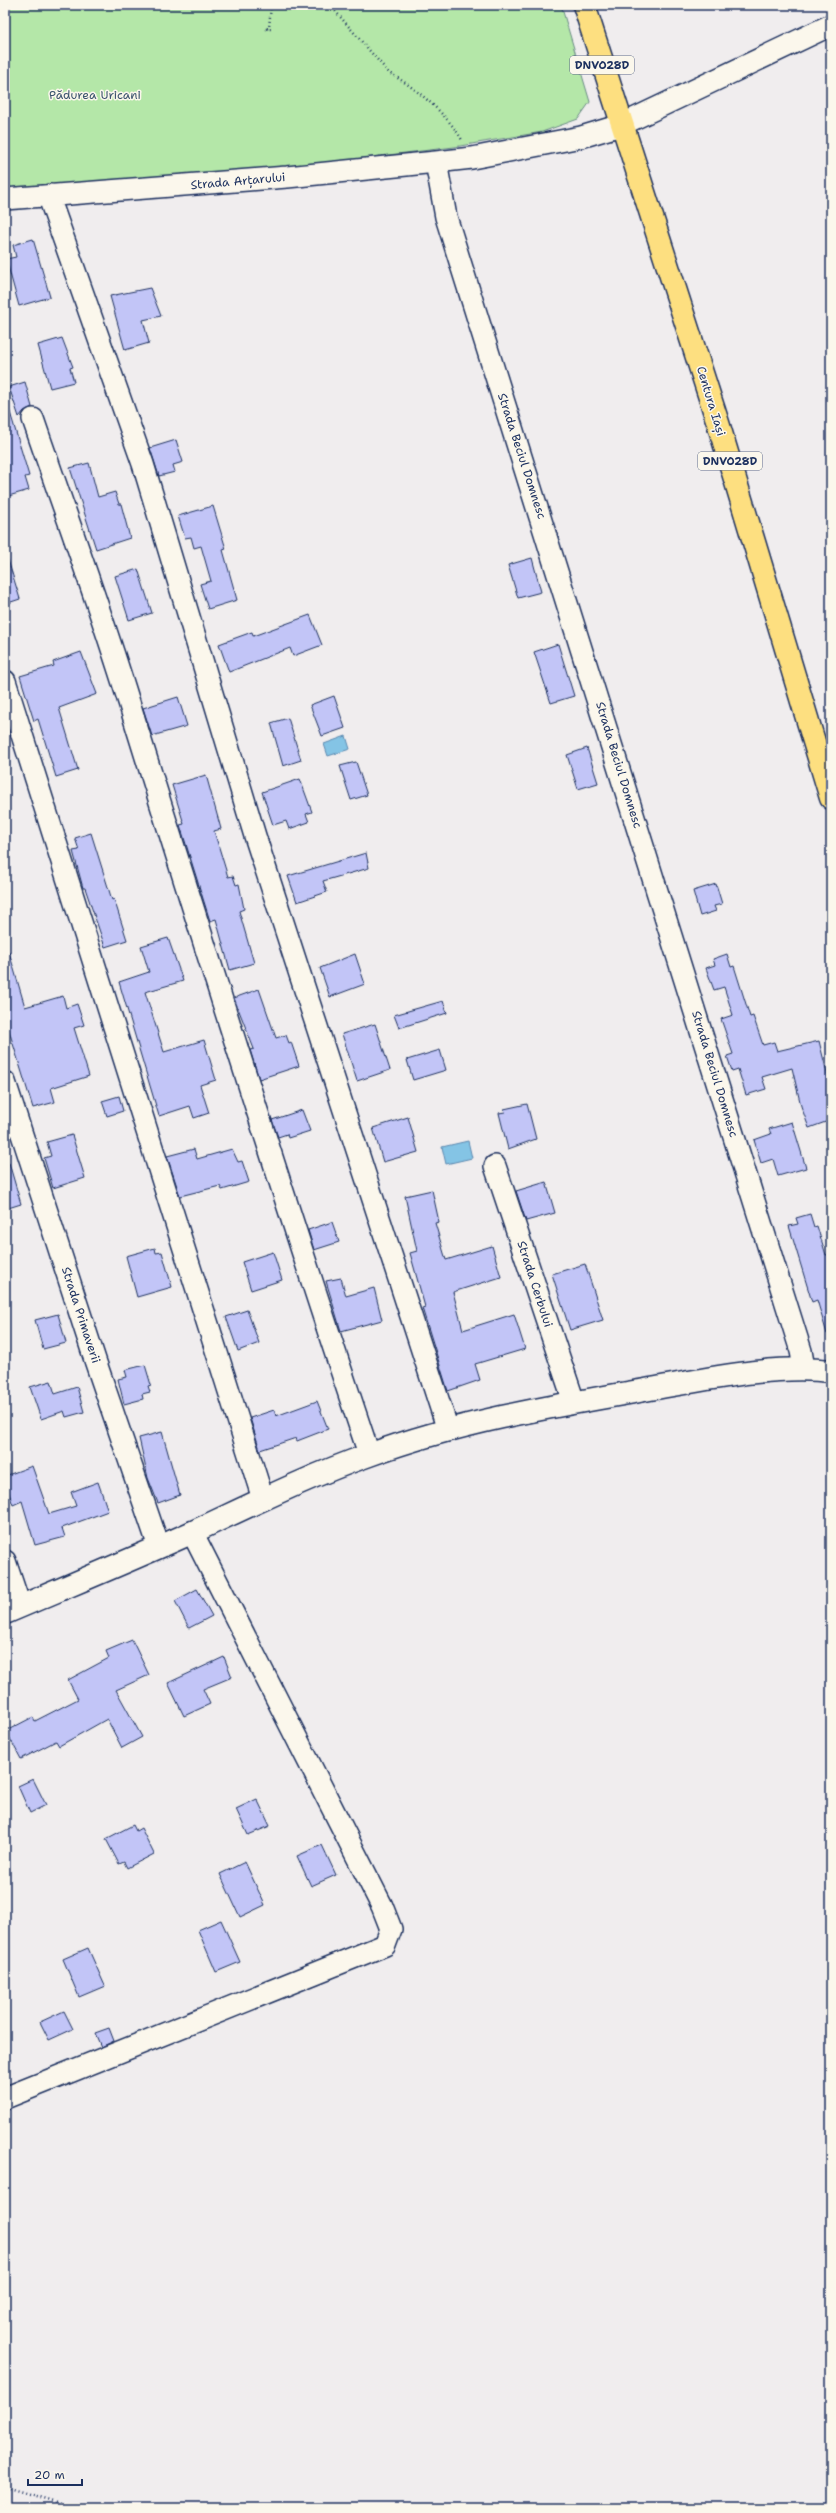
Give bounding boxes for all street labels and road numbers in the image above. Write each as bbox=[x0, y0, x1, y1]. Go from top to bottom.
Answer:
road number: DNVO28D bbox=[570, 56, 634, 74]
street label: Strada Arțarului bbox=[190, 169, 286, 193]
street label: Centura Iași bbox=[693, 364, 729, 438]
street label: Strada Beciul Domnesc bbox=[494, 391, 550, 521]
road number: DNVO28D bbox=[698, 452, 762, 470]
street label: Strada Beciul Domnesc bbox=[592, 700, 646, 830]
street label: Strada Beciul Domnesc bbox=[688, 1009, 742, 1139]
street label: Strada Cerbului bbox=[514, 1239, 556, 1329]
street label: Strada Primaverii bbox=[58, 1265, 104, 1365]

